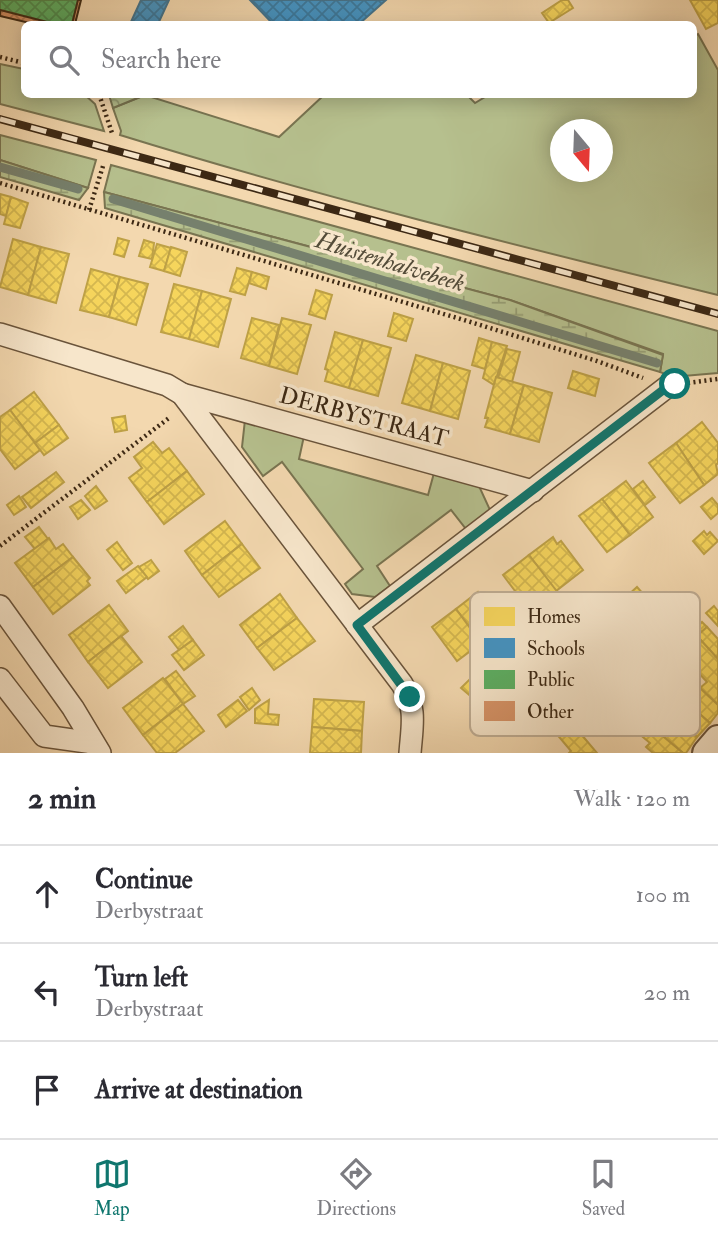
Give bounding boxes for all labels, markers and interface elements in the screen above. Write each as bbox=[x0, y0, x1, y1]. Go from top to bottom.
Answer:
search box bbox=[21, 21, 697, 98]
icon: search bbox=[45, 41, 83, 79]
text: Search here bbox=[101, 44, 221, 76]
north arrow bbox=[550, 119, 613, 182]
water label: Huistenhalvebeek bbox=[311, 224, 468, 299]
route start bbox=[659, 368, 690, 399]
street label: DERBYSTRAAT bbox=[276, 380, 452, 454]
legend bbox=[470, 592, 700, 736]
text: Homes bbox=[527, 605, 581, 629]
text: Schools bbox=[527, 637, 585, 661]
text: Public bbox=[527, 668, 575, 692]
route end bbox=[394, 681, 425, 712]
text: Other bbox=[527, 700, 574, 724]
text: 2 min bbox=[28, 780, 96, 817]
text: Walk · 120 m bbox=[574, 784, 690, 813]
text: Continue bbox=[95, 864, 193, 896]
icon: ahead bbox=[28, 875, 66, 913]
text: 100 m bbox=[636, 880, 690, 909]
text: Derbystraat bbox=[95, 896, 203, 925]
text: Turn left bbox=[95, 962, 188, 994]
icon: left bbox=[28, 973, 66, 1011]
text: 20 m bbox=[644, 978, 690, 1007]
text: Derbystraat bbox=[95, 994, 203, 1023]
icon: arrive bbox=[28, 1071, 66, 1109]
text: Arrive at destination bbox=[95, 1074, 303, 1106]
tab: Map bbox=[93, 1155, 131, 1221]
tab: Directions bbox=[316, 1155, 396, 1221]
tab: Saved bbox=[582, 1155, 625, 1221]

